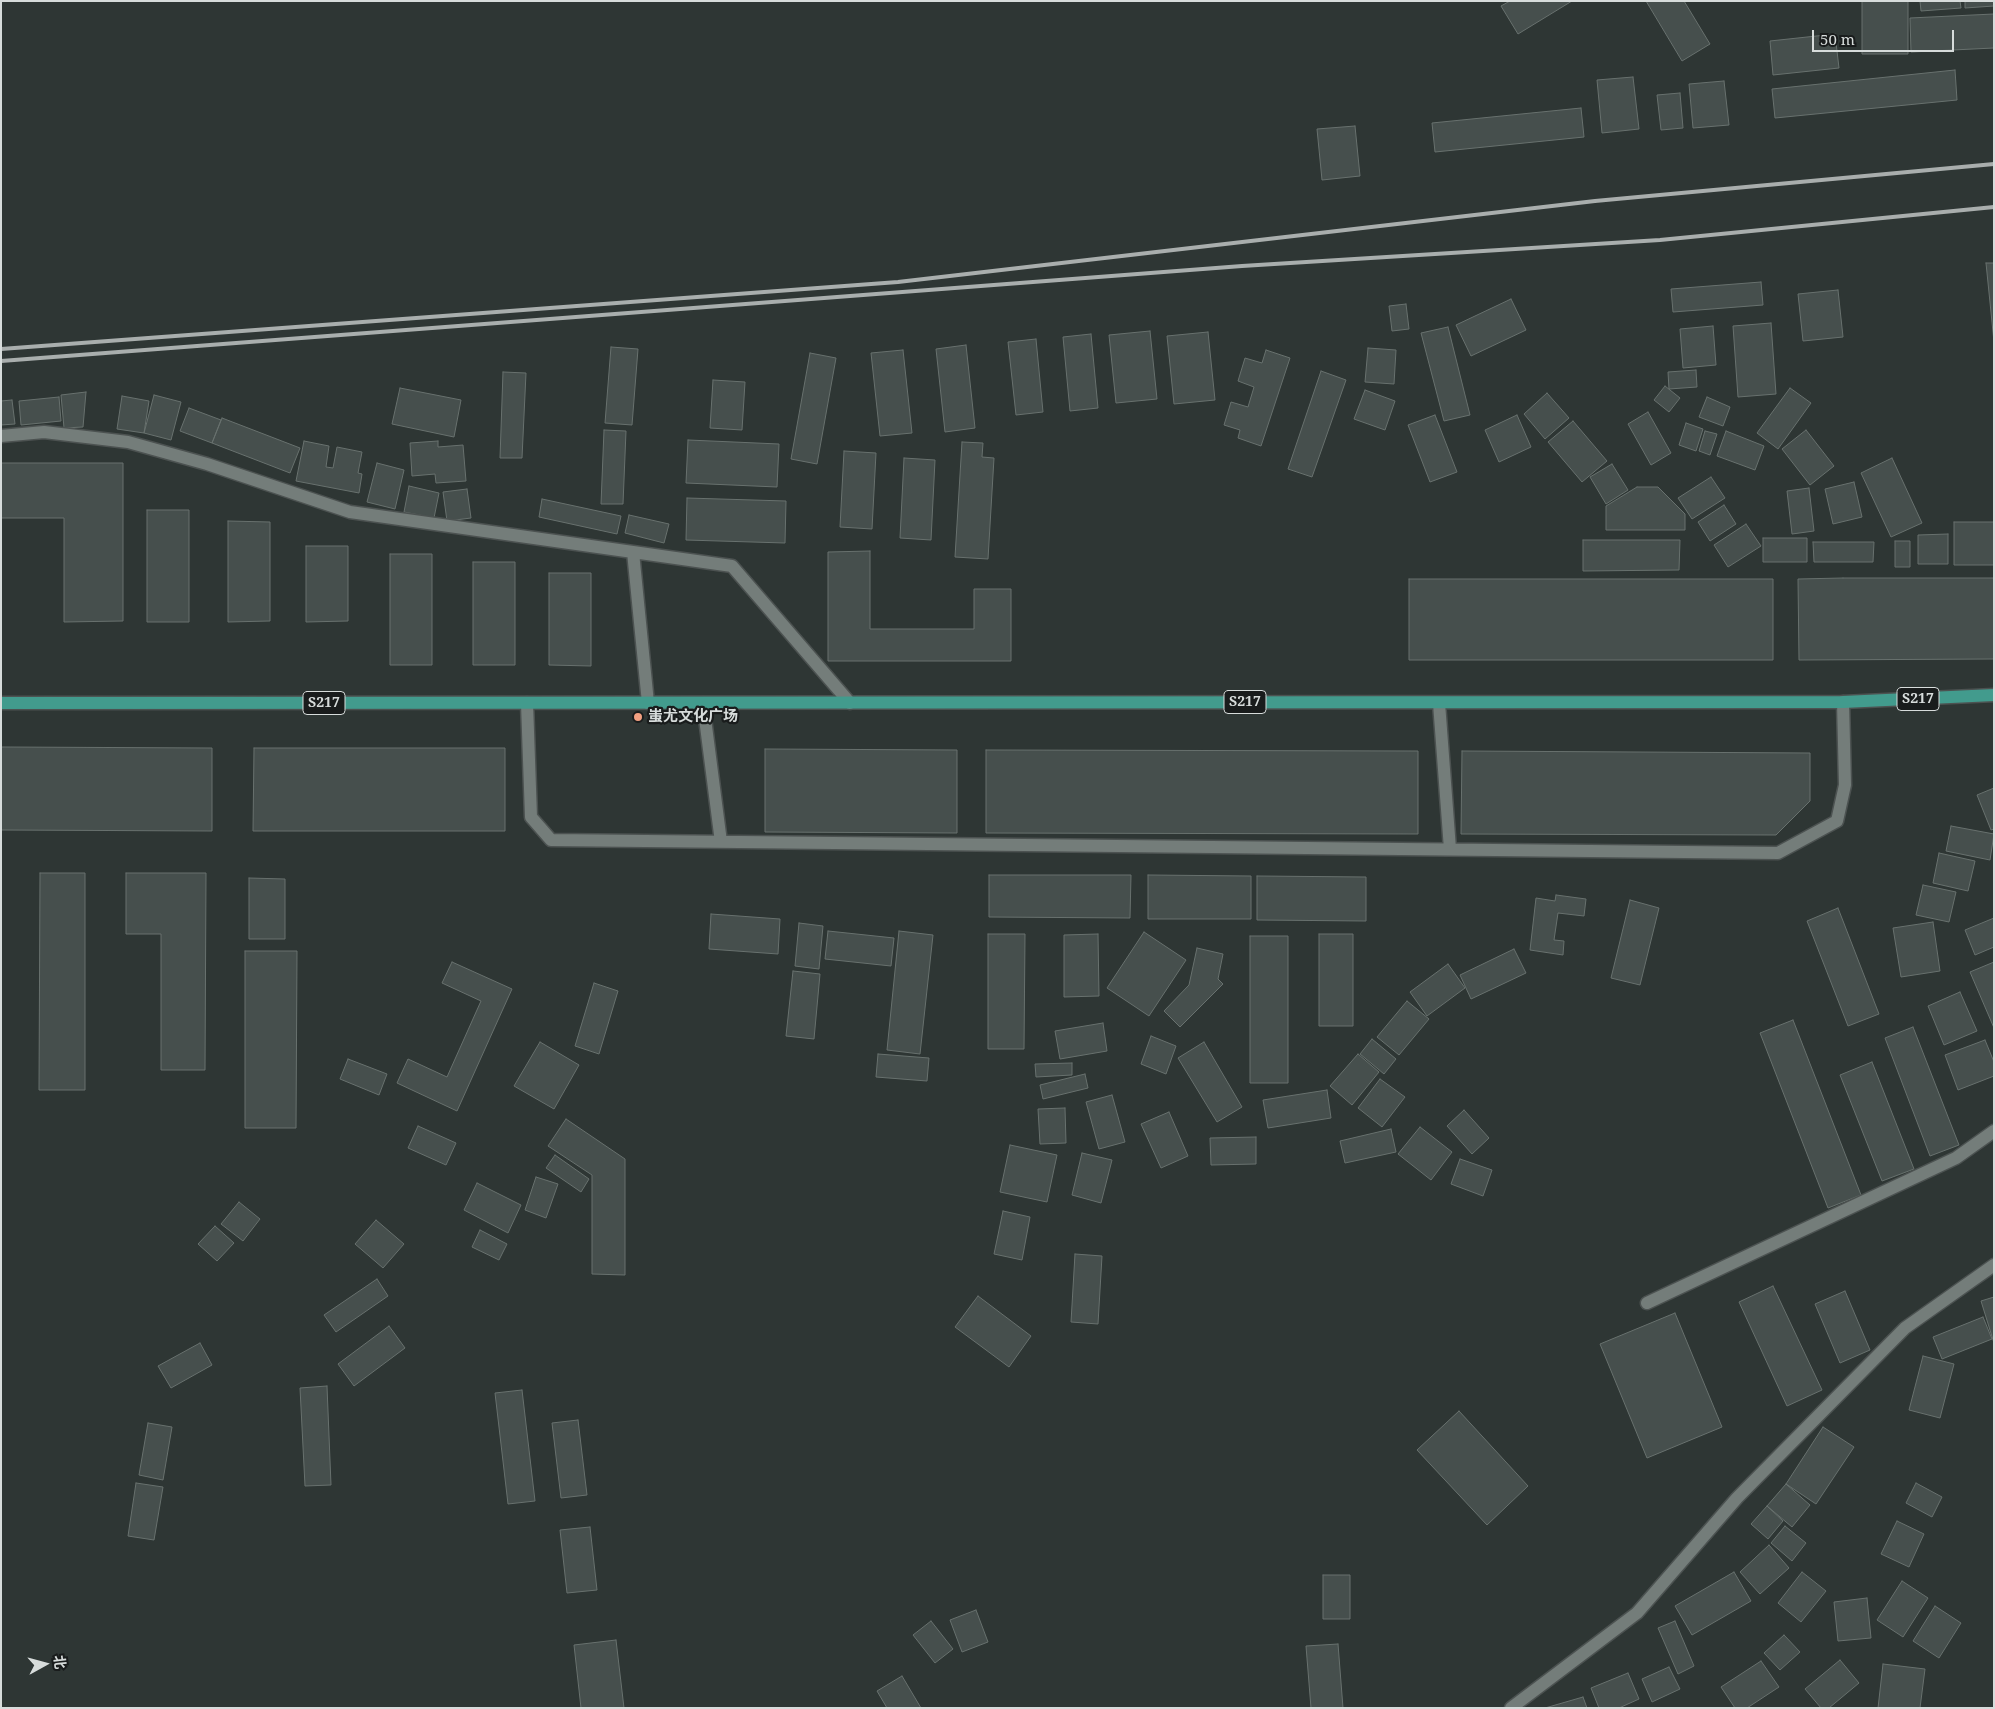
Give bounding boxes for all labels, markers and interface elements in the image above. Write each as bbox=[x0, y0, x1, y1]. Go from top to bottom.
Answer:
scale bar bbox=[1815, 20, 1958, 52]
text: 50 m bbox=[1820, 29, 1855, 49]
road number: S217 bbox=[1897, 688, 1939, 711]
road number: S217 bbox=[1224, 690, 1266, 714]
road number: S217 bbox=[303, 691, 345, 714]
place label: 蚩尤文化广场 bbox=[648, 708, 738, 726]
marker: 蚩尤文化广场 bbox=[632, 711, 644, 723]
north arrow bbox=[20, 1639, 70, 1689]
text: 北 bbox=[50, 1654, 71, 1670]

